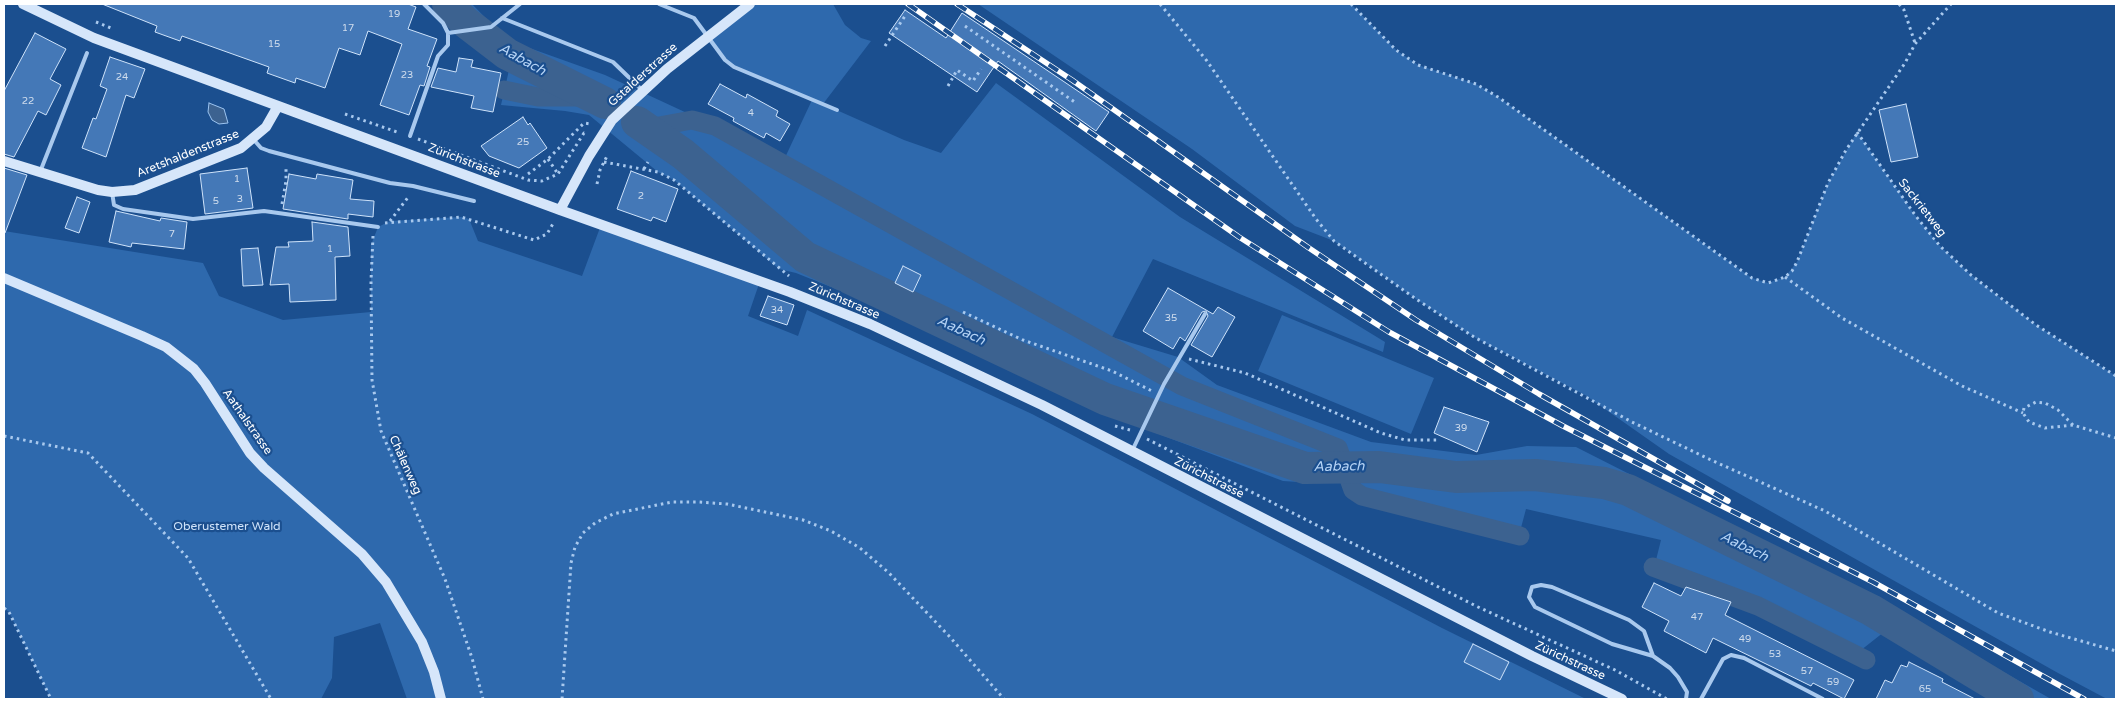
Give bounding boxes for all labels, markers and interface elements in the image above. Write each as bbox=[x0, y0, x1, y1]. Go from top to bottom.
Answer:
house number: 19 bbox=[388, 8, 400, 20]
house number: 17 bbox=[342, 22, 354, 34]
house number: 15 bbox=[268, 38, 280, 50]
water label: Aabach bbox=[496, 40, 548, 80]
street label: Gstalderstrasse bbox=[605, 40, 681, 110]
house number: 23 bbox=[401, 69, 413, 81]
house number: 24 bbox=[116, 71, 128, 83]
house number: 22 bbox=[22, 95, 34, 107]
house number: 4 bbox=[748, 107, 754, 119]
street label: Aretshaldenstrasse bbox=[135, 127, 241, 181]
house number: 25 bbox=[517, 136, 529, 148]
street label: Zürichstrasse bbox=[426, 141, 502, 181]
house number: 1 bbox=[234, 173, 240, 185]
street label: Sackrietweg bbox=[1895, 176, 1949, 240]
house number: 2 bbox=[638, 190, 644, 202]
house number: 3 bbox=[237, 193, 243, 205]
house number: 5 bbox=[213, 195, 219, 207]
house number: 7 bbox=[169, 228, 175, 240]
house number: 1 bbox=[327, 243, 333, 255]
street label: Zürichstrasse bbox=[806, 279, 882, 323]
house number: 34 bbox=[771, 304, 783, 316]
house number: 35 bbox=[1165, 312, 1177, 324]
water label: Aabach bbox=[934, 313, 988, 349]
street label: Aathalstrasse bbox=[219, 386, 275, 458]
house number: 39 bbox=[1455, 422, 1467, 434]
street label: Chälenweg bbox=[386, 433, 424, 497]
street label: Zürichstrasse bbox=[1172, 454, 1246, 502]
water label: Aabach bbox=[1313, 458, 1365, 476]
park label: Oberustemer Wald bbox=[173, 520, 281, 534]
water label: Aabach bbox=[1717, 528, 1771, 566]
house number: 47 bbox=[1691, 611, 1703, 623]
house number: 49 bbox=[1739, 633, 1751, 645]
street label: Zürichstrasse bbox=[1532, 638, 1608, 684]
house number: 53 bbox=[1769, 648, 1781, 660]
house number: 57 bbox=[1801, 665, 1813, 677]
house number: 59 bbox=[1827, 676, 1839, 688]
house number: 65 bbox=[1919, 683, 1931, 695]

